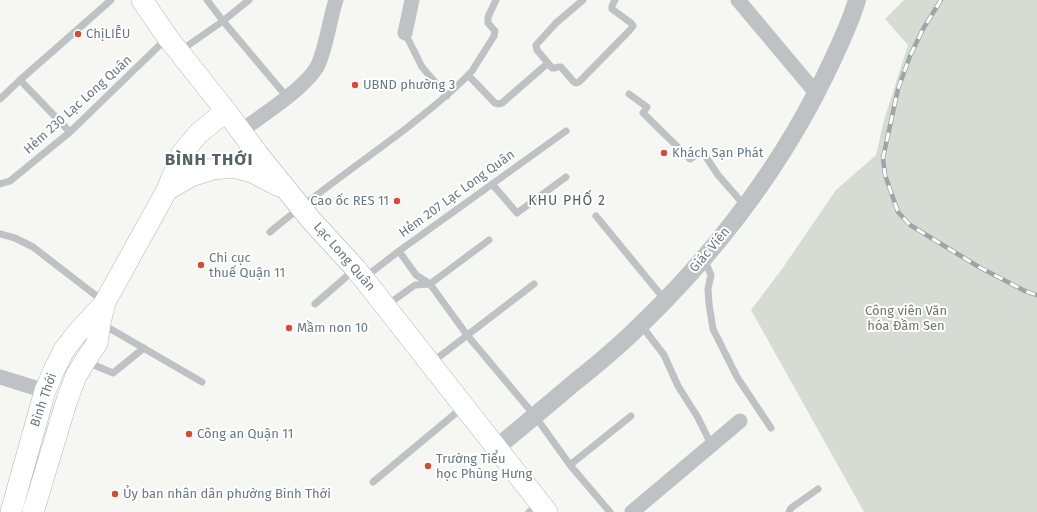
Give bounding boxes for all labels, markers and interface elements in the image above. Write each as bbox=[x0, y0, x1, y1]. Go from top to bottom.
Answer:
place label: ChịLIỄU bbox=[86, 26, 130, 42]
marker: ChịLIỄU bbox=[73, 29, 83, 39]
street label: Hẻm 230 Lạc Long Quân bbox=[21, 52, 135, 158]
place label: UBND phường 3 bbox=[363, 77, 455, 93]
marker: UBND phường 3 bbox=[350, 80, 360, 90]
place label: Khách Sạn Phát bbox=[672, 145, 764, 161]
street label: Hẻm 207 Lạc Long Quân bbox=[396, 147, 518, 241]
marker: Khách Sạn Phát bbox=[659, 148, 669, 158]
district label: BÌNH THỚI bbox=[165, 150, 253, 170]
place label: Cao ốc RES 11 bbox=[310, 193, 389, 209]
district label: KHU PHỐ 2 bbox=[528, 193, 606, 209]
marker: Cao ốc RES 11 bbox=[392, 196, 402, 206]
street label: Lạc Long Quân bbox=[310, 219, 378, 295]
street label: Giác Viên bbox=[687, 224, 733, 276]
place label: Chi cục thuế Quận 11 bbox=[209, 250, 285, 281]
marker: Chi cục thuế Quận 11 bbox=[196, 260, 206, 270]
park label: Công viên Văn hóa Đầm Sen bbox=[865, 303, 947, 334]
place label: Mầm non 10 bbox=[297, 320, 368, 336]
marker: Mầm non 10 bbox=[284, 323, 294, 333]
street label: Bình Thới bbox=[28, 371, 60, 429]
place label: Công an Quận 11 bbox=[197, 426, 293, 442]
marker: Công an Quận 11 bbox=[184, 429, 194, 439]
place label: Trường Tiểu học Phùng Hưng bbox=[436, 451, 532, 482]
marker: Trường Tiểu học Phùng Hưng bbox=[423, 461, 433, 471]
place label: Ủy ban nhân dân phường Bình Thới bbox=[123, 486, 331, 502]
marker: Ủy ban nhân dân phường Bình Thới bbox=[110, 489, 120, 499]

